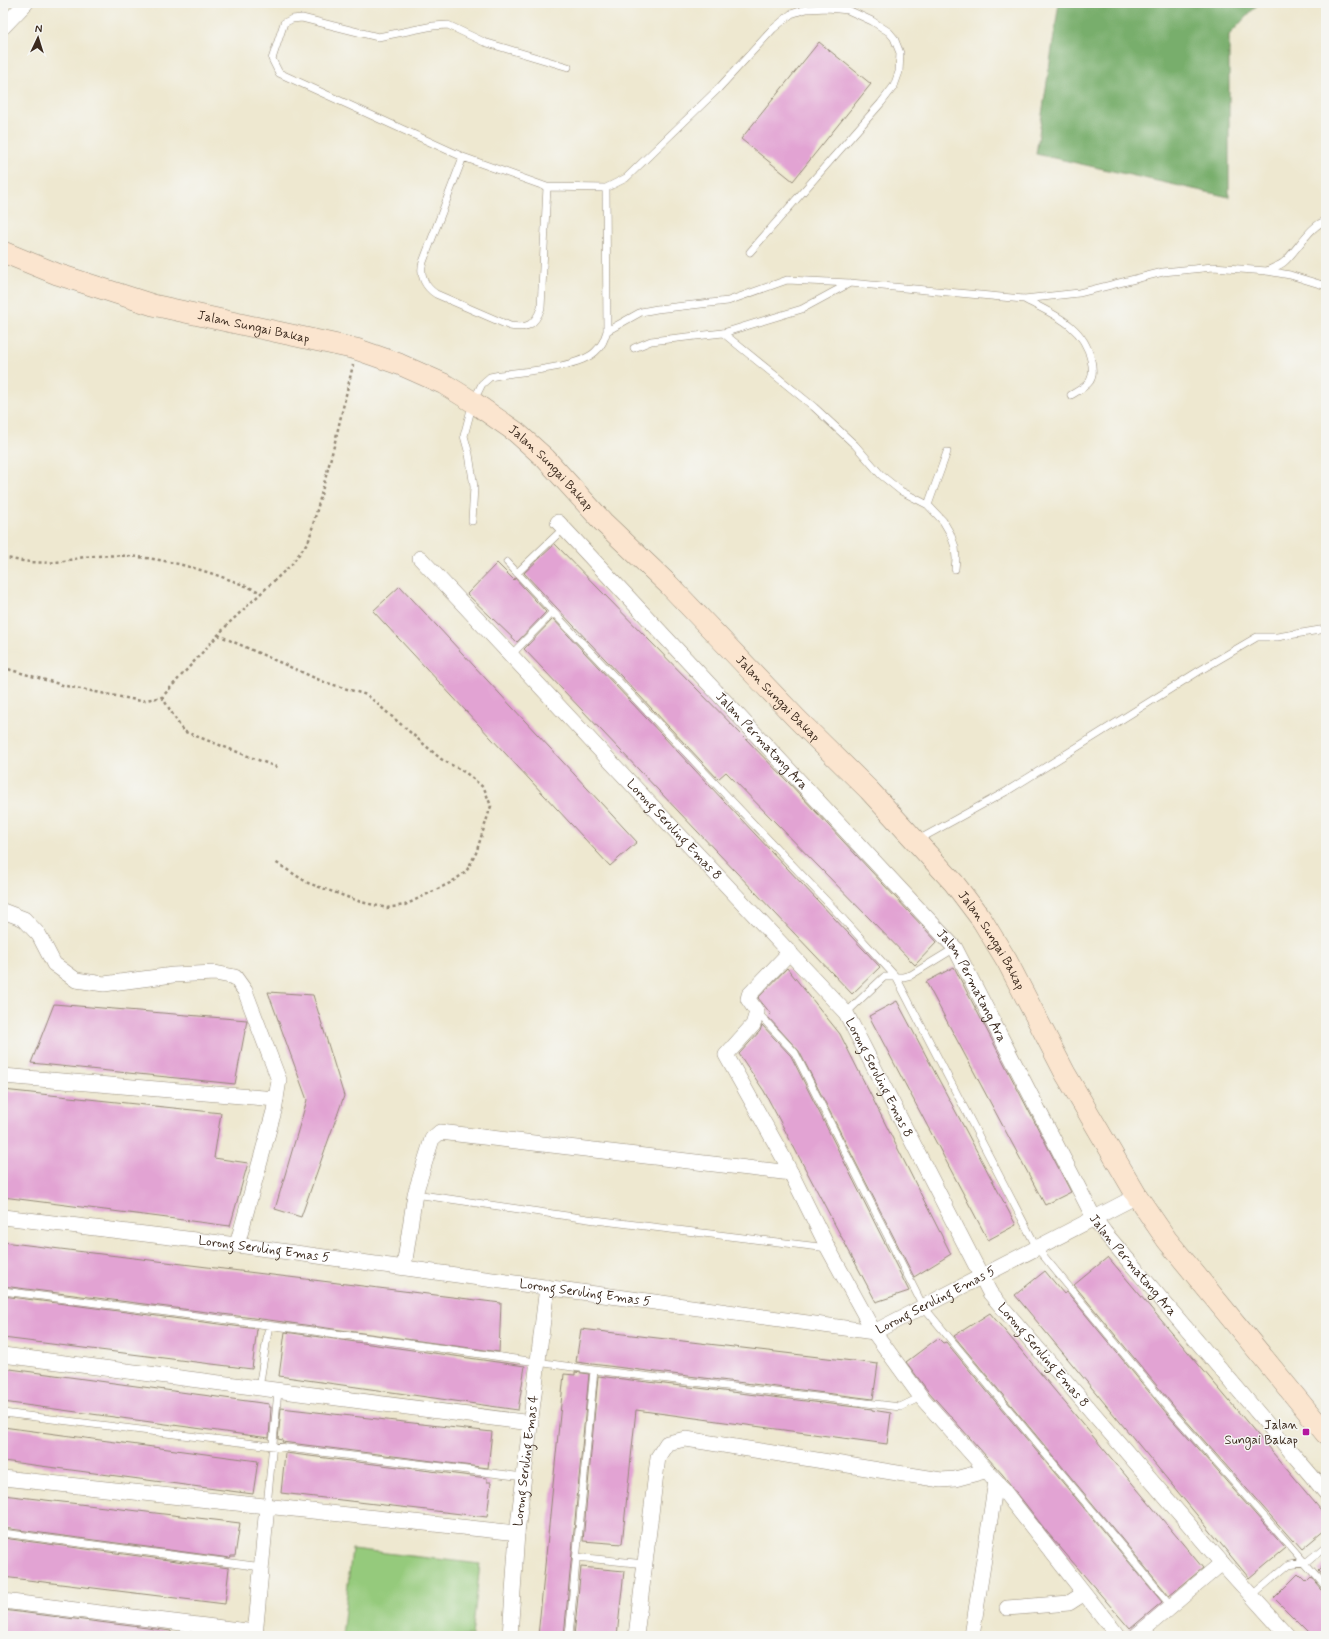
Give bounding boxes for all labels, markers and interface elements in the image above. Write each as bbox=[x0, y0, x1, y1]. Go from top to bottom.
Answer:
north arrow bbox=[18, 18, 58, 58]
text: N bbox=[34, 22, 43, 36]
street label: Jalan Sungai Bakap bbox=[196, 306, 311, 347]
street label: Jalan Sungai Bakap bbox=[505, 421, 597, 514]
street label: Jalan Sungai Bakap bbox=[732, 652, 824, 745]
street label: Jalan Permatang Ara bbox=[712, 688, 812, 794]
street label: Lorong Seruling Emas 8 bbox=[623, 776, 726, 884]
street label: Jalan Sungai Bakap bbox=[954, 887, 1029, 993]
street label: Jalan Permatang Ara bbox=[933, 925, 1011, 1045]
street label: Lorong Seruling Emas 8 bbox=[842, 1015, 917, 1140]
street label: Jalan Permatang Ara bbox=[1085, 1211, 1181, 1320]
street label: Lorong Seruling Emas 5 bbox=[197, 1232, 331, 1266]
street label: Lorong Seruling Emas 5 bbox=[873, 1262, 999, 1338]
street label: Lorong Seruling Emas 5 bbox=[518, 1275, 652, 1310]
street label: Lorong Seruling Emas 8 bbox=[994, 1299, 1093, 1411]
street label: Lorong Seruling Emas 4 bbox=[509, 1394, 542, 1527]
place label: Jalan Sungai Bakap bbox=[1224, 1417, 1298, 1450]
marker: Jalan Sungai Bakap bbox=[1301, 1427, 1311, 1437]

